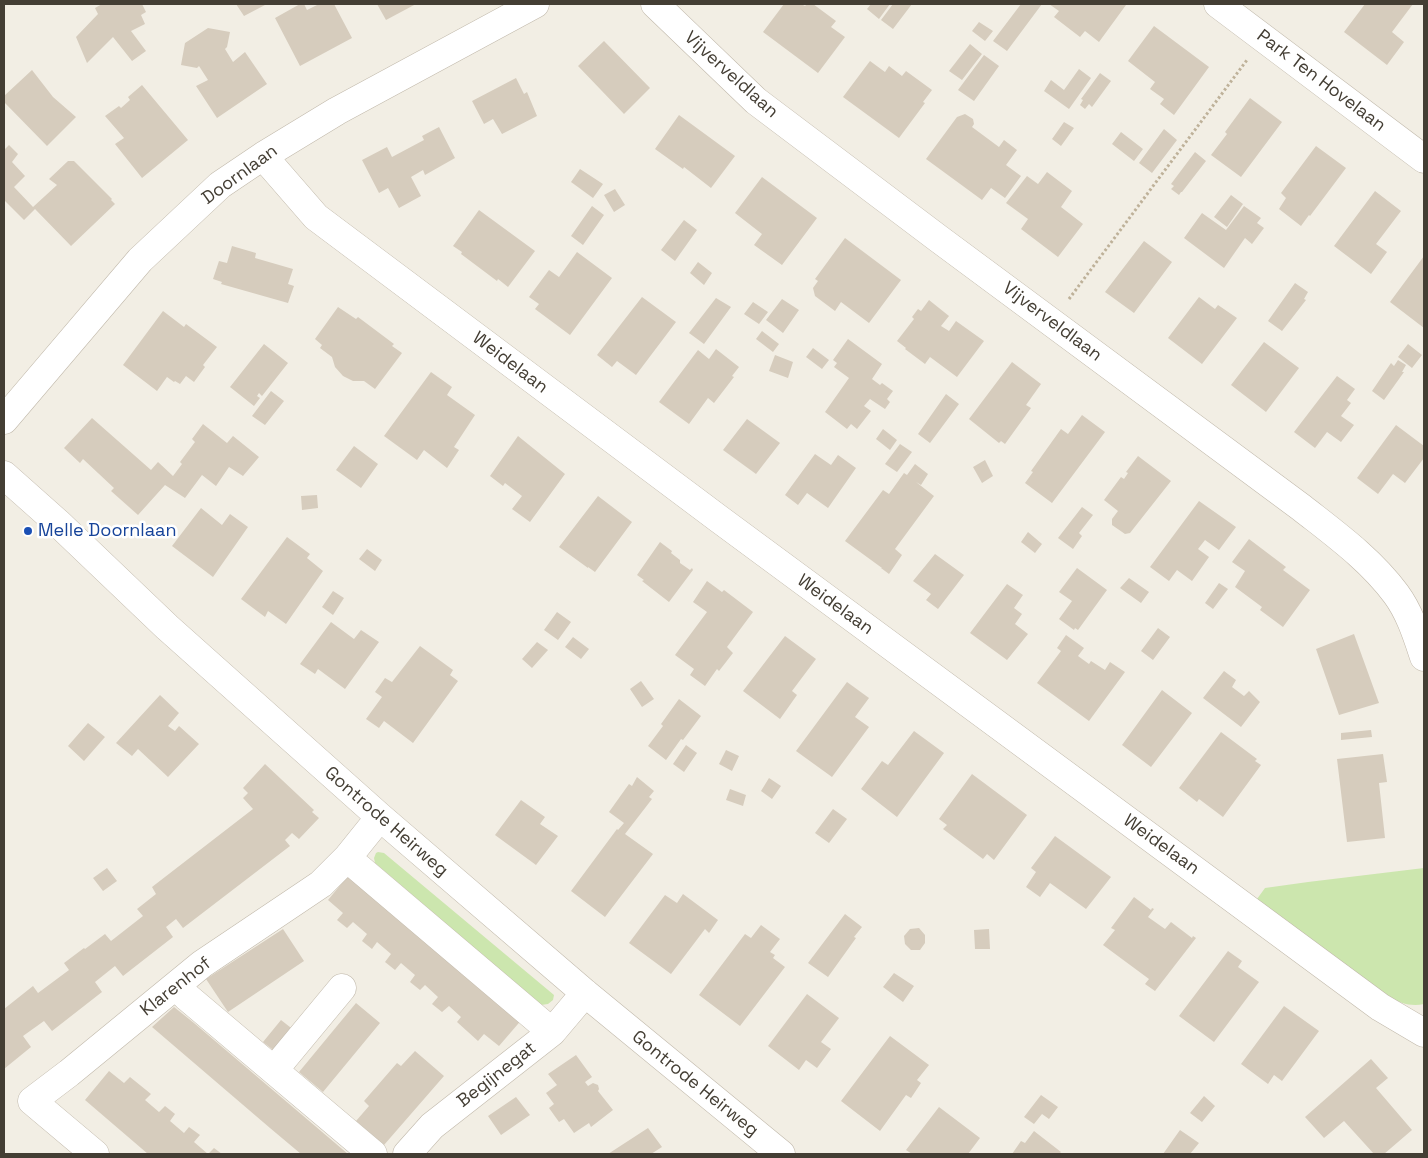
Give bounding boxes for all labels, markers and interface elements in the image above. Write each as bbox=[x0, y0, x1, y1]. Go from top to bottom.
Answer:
street label: Park Ten Hovelaan bbox=[1252, 25, 1390, 137]
street label: Vijverveldlaan bbox=[680, 27, 782, 123]
street label: Doornlaan bbox=[198, 140, 282, 210]
street label: Vijverveldlaan bbox=[998, 278, 1106, 366]
street label: Weidelaan bbox=[468, 328, 552, 398]
place label: Melle Doornlaan bbox=[38, 520, 176, 542]
marker: Melle Doornlaan bbox=[22, 525, 34, 537]
street label: Weidelaan bbox=[793, 570, 877, 640]
street label: Gontrode Heirweg bbox=[320, 762, 452, 882]
street label: Weidelaan bbox=[1119, 810, 1203, 880]
street label: Klarenhof bbox=[136, 953, 216, 1021]
street label: Gontrode Heirweg bbox=[627, 1026, 763, 1142]
street label: Begijnegat bbox=[453, 1037, 541, 1113]

